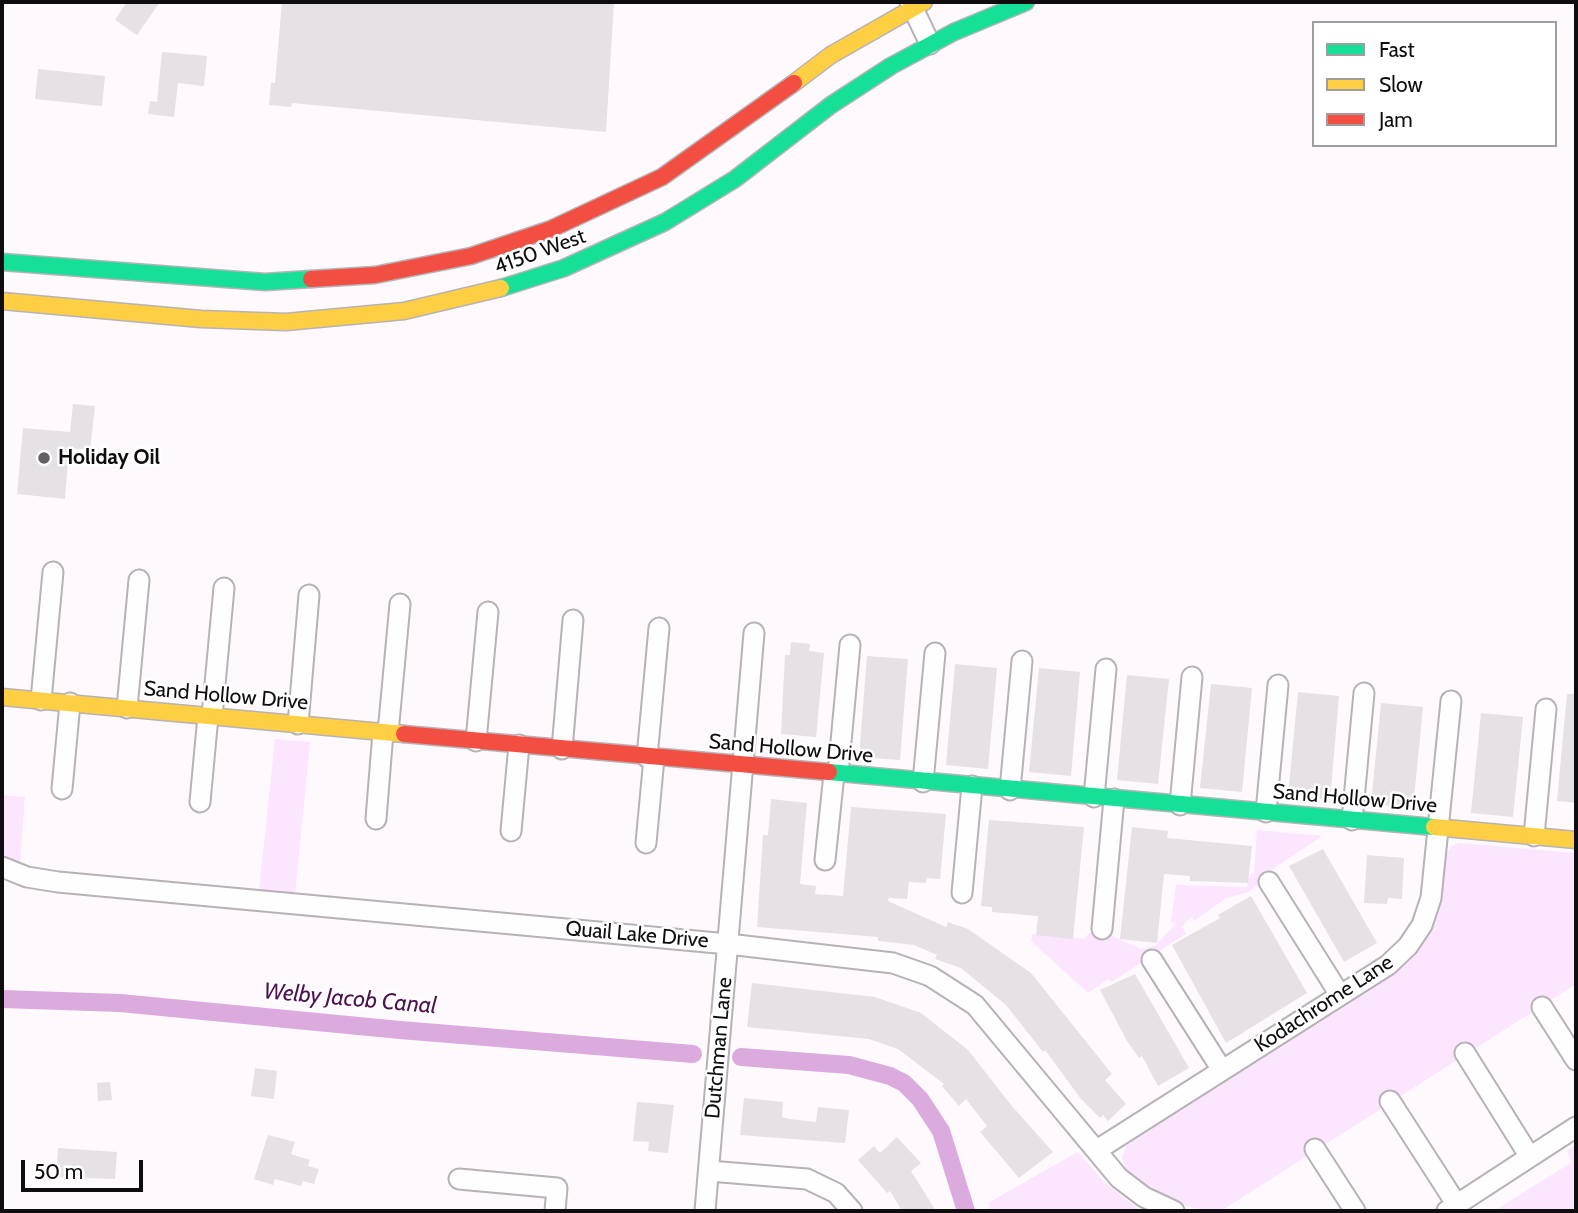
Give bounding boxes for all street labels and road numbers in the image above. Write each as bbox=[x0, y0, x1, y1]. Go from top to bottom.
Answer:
street label: 4150 West bbox=[491, 224, 589, 280]
street label: Sand Hollow Drive bbox=[143, 676, 309, 716]
street label: Sand Hollow Drive bbox=[708, 729, 874, 769]
street label: Sand Hollow Drive bbox=[1272, 779, 1438, 819]
street label: Quail Lake Drive bbox=[564, 916, 710, 954]
street label: Kodachrome Lane bbox=[1250, 950, 1398, 1058]
street label: Dutchman Lane bbox=[700, 976, 738, 1120]

